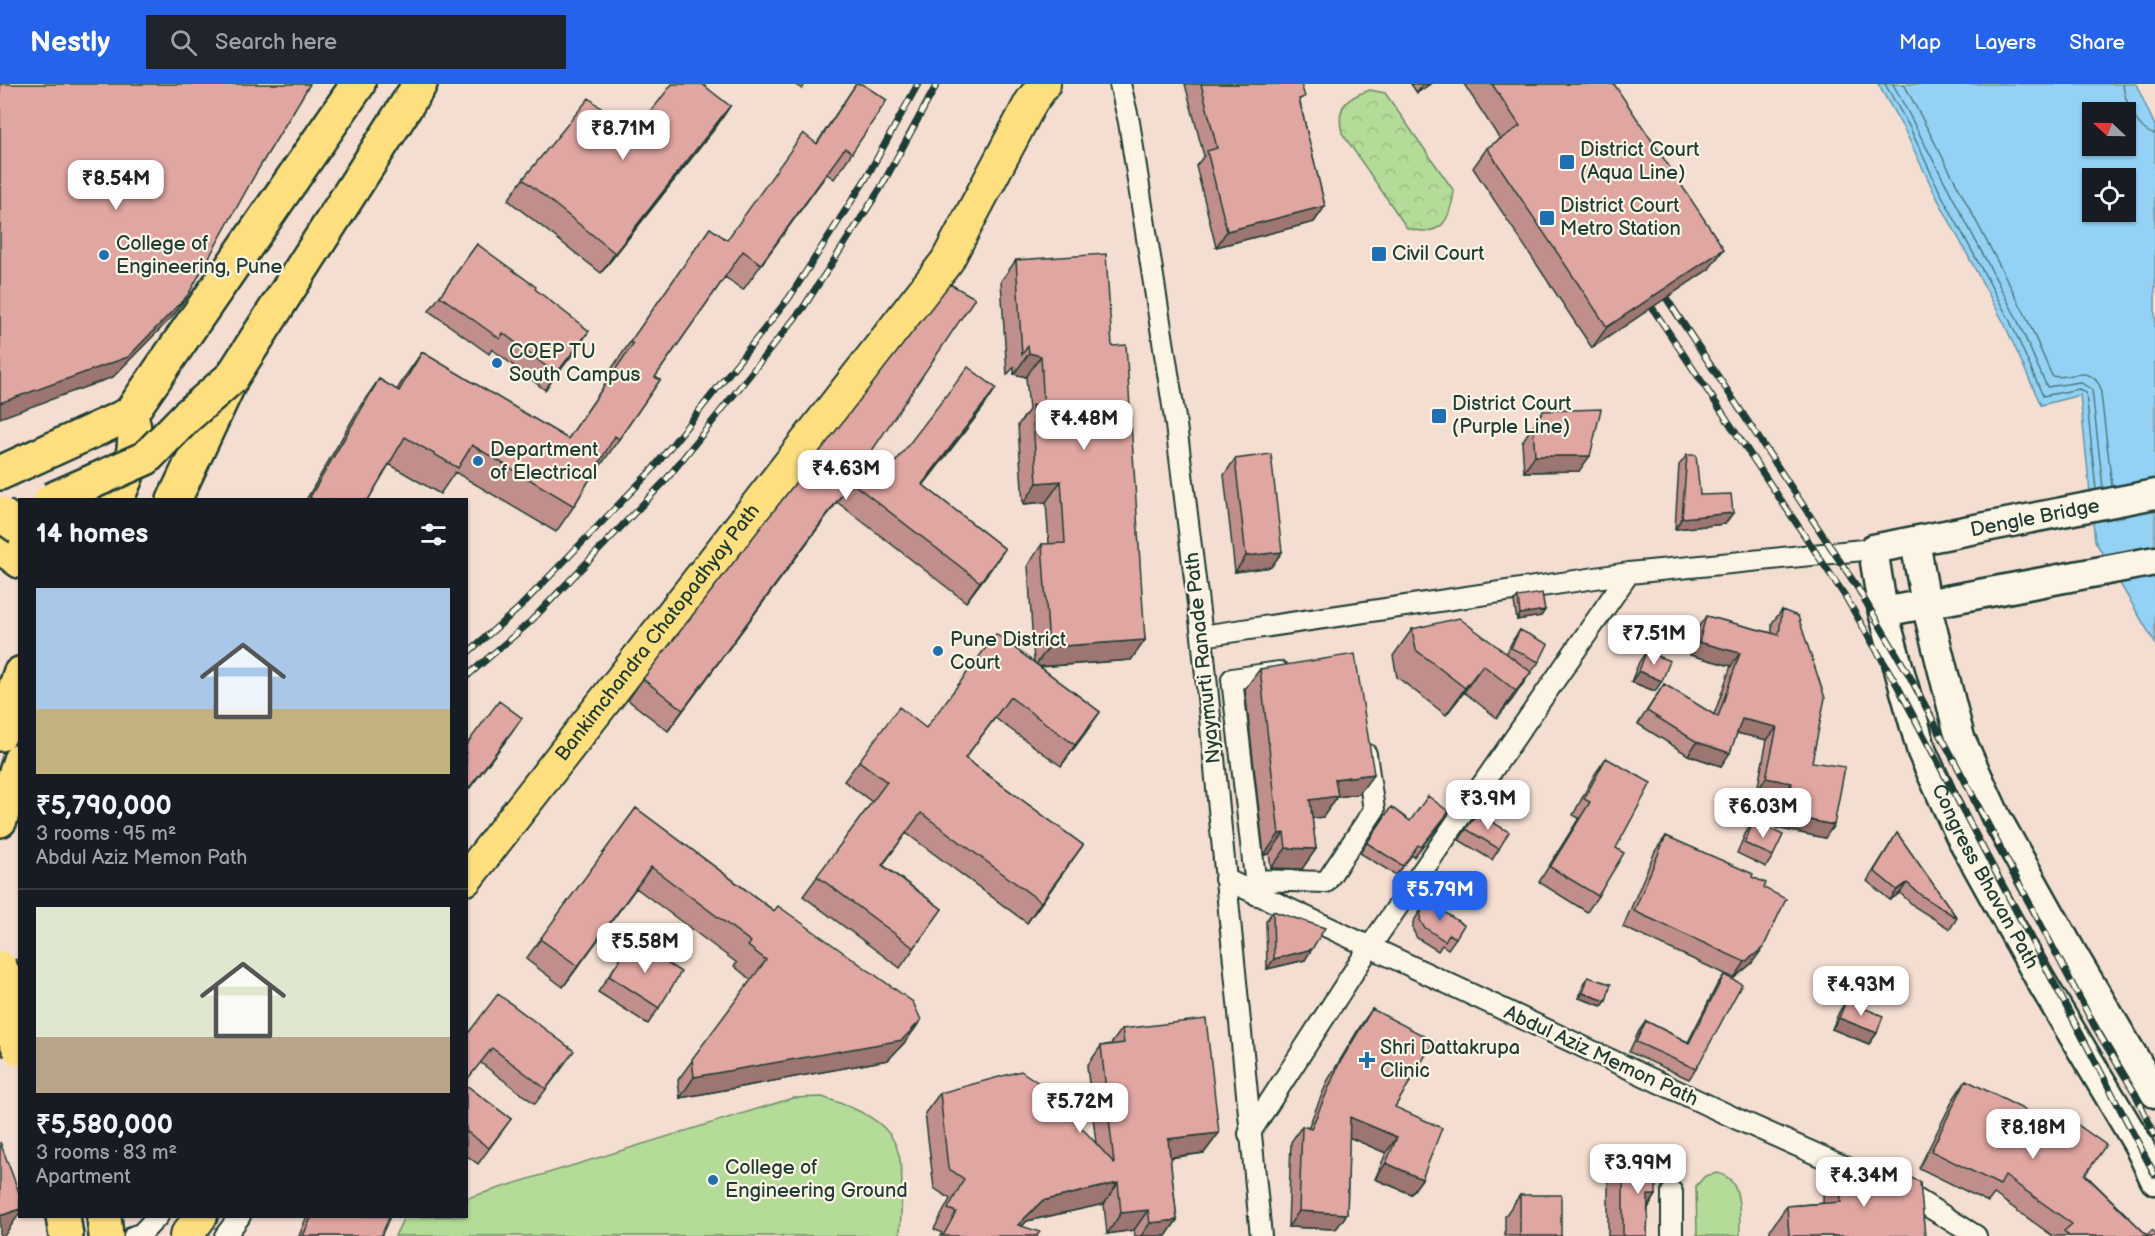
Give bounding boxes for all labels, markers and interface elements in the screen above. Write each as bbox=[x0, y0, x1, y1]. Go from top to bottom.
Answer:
search box bbox=[146, 15, 566, 69]
text: Nestly bbox=[30, 26, 110, 59]
icon: search bbox=[167, 26, 200, 59]
text: Search here bbox=[215, 29, 337, 56]
text: Map bbox=[1899, 30, 1941, 55]
text: Layers bbox=[1974, 30, 2036, 55]
text: Share bbox=[2069, 30, 2125, 55]
north arrow bbox=[2082, 102, 2136, 156]
map controls bbox=[2082, 102, 2136, 222]
pin: ₹8.71M bbox=[574, 110, 672, 161]
text: ₹8.71M bbox=[591, 117, 655, 141]
place label: District Court (Aqua Line) bbox=[1580, 138, 1699, 185]
marker: District Court (Aqua Line) bbox=[1558, 153, 1576, 171]
pin: ₹8.54M bbox=[67, 160, 165, 211]
text: ₹8.54M bbox=[82, 167, 150, 191]
button: locate bbox=[2082, 168, 2136, 222]
place label: District Court Metro Station bbox=[1560, 194, 1681, 241]
marker: District Court Metro Station bbox=[1538, 209, 1556, 227]
place label: College of Engineering, Pune bbox=[116, 232, 282, 279]
place label: Civil Court bbox=[1392, 242, 1484, 266]
marker: Civil Court bbox=[1370, 245, 1388, 263]
marker: College of Engineering, Pune bbox=[97, 248, 111, 262]
place label: COEP TU South Campus bbox=[509, 340, 641, 387]
marker: COEP TU South Campus bbox=[490, 356, 504, 370]
place label: District Court (Purple Line) bbox=[1452, 392, 1571, 439]
pin: ₹4.48M bbox=[1035, 400, 1133, 451]
text: ₹4.48M bbox=[1050, 407, 1118, 431]
marker: District Court (Purple Line) bbox=[1430, 407, 1448, 425]
place label: Department of Electrical bbox=[490, 438, 598, 485]
pin: ₹4.63M bbox=[797, 450, 895, 501]
marker: Department of Electrical bbox=[471, 454, 485, 468]
text: ₹4.63M bbox=[812, 457, 880, 481]
street label: Dengle Bridge bbox=[1968, 494, 2102, 542]
street label: Bankimchandra Chatopadhyay Path bbox=[550, 500, 765, 766]
icon: filters bbox=[417, 518, 450, 551]
text: 14 homes bbox=[36, 519, 148, 550]
street label: Nyaymurti Ranade Path bbox=[1180, 551, 1226, 765]
pin: ₹7.51M bbox=[1605, 615, 1703, 666]
text: ₹7.51M bbox=[1622, 622, 1686, 646]
icon: home bbox=[189, 627, 297, 735]
place label: Pune District Court bbox=[950, 628, 1066, 675]
marker: Pune District Court bbox=[931, 644, 945, 658]
pin: ₹3.9M bbox=[1446, 780, 1530, 831]
street label: Congress Bhavan Path bbox=[1926, 780, 2044, 973]
text: ₹3.9M bbox=[1460, 787, 1516, 811]
pin: ₹6.03M bbox=[1714, 788, 1812, 839]
text: ₹5,790,000 bbox=[36, 791, 172, 822]
text: ₹6.03M bbox=[1728, 795, 1798, 819]
text: 3 rooms · 95 m² bbox=[36, 822, 176, 846]
text: Abdul Aziz Memon Path bbox=[36, 846, 247, 870]
pin: ₹5.79M bbox=[1391, 871, 1489, 922]
text: ₹5.79M bbox=[1406, 878, 1474, 902]
pin: ₹5.58M bbox=[596, 923, 694, 974]
text: ₹5.58M bbox=[611, 930, 679, 954]
icon: home bbox=[189, 946, 297, 1054]
pin: ₹4.93M bbox=[1812, 966, 1910, 1017]
text: ₹4.93M bbox=[1827, 973, 1895, 997]
street label: Abdul Aziz Memon Path bbox=[1500, 1000, 1702, 1112]
place label: Shri Dattakrupa Clinic bbox=[1380, 1036, 1520, 1083]
marker: Shri Dattakrupa Clinic bbox=[1358, 1051, 1376, 1069]
pin: ₹5.72M bbox=[1031, 1083, 1129, 1134]
text: ₹5.72M bbox=[1046, 1090, 1114, 1114]
pin: ₹8.18M bbox=[1984, 1109, 2082, 1160]
text: ₹5,580,000 bbox=[36, 1110, 173, 1141]
text: ₹8.18M bbox=[2000, 1116, 2066, 1140]
text: 3 rooms · 83 m² bbox=[36, 1141, 177, 1165]
pin: ₹3.99M bbox=[1589, 1144, 1687, 1195]
text: ₹3.99M bbox=[1604, 1151, 1672, 1175]
place label: College of Engineering Ground bbox=[725, 1156, 908, 1203]
pin: ₹4.34M bbox=[1815, 1157, 1913, 1208]
text: ₹4.34M bbox=[1830, 1164, 1898, 1188]
text: Apartment bbox=[36, 1165, 131, 1189]
marker: College of Engineering Ground bbox=[706, 1173, 720, 1187]

